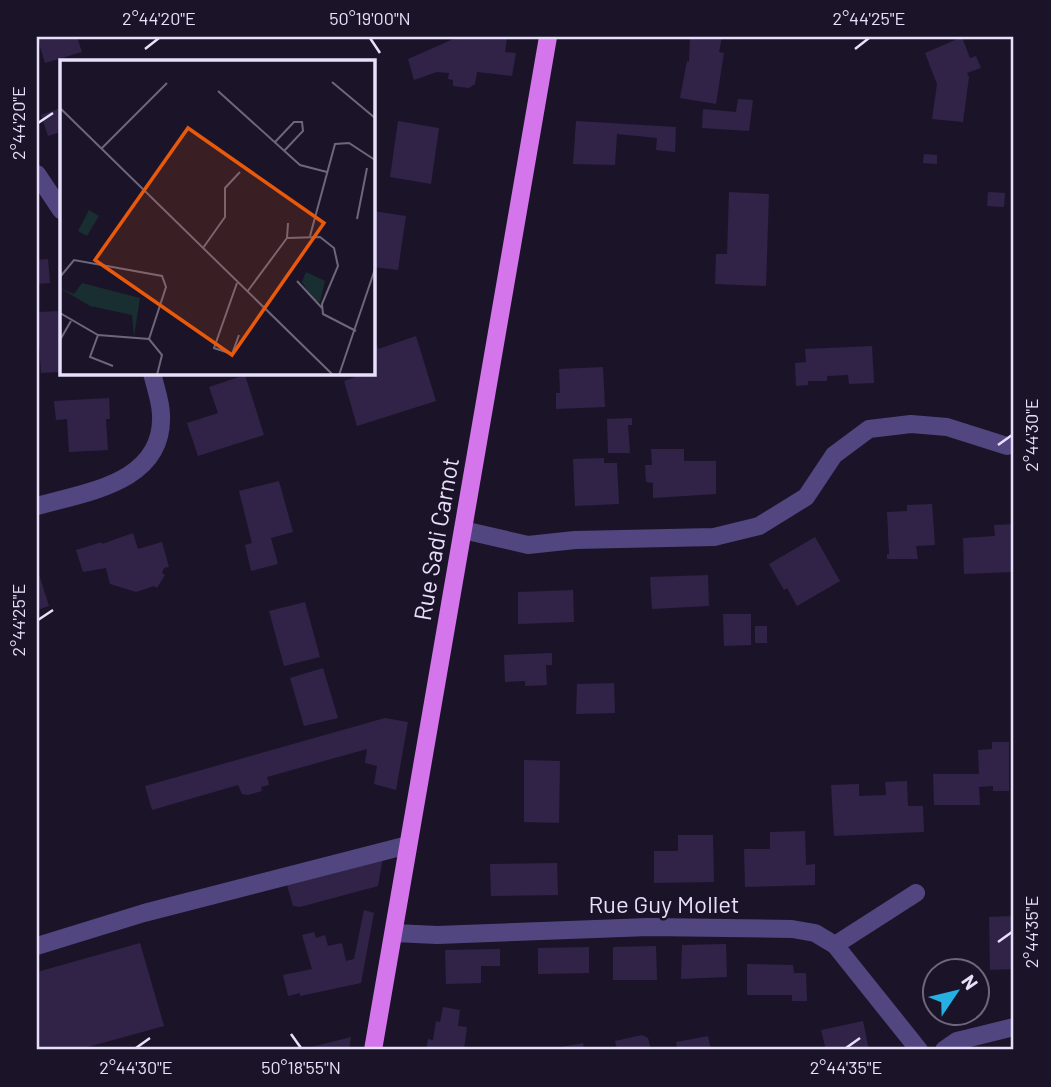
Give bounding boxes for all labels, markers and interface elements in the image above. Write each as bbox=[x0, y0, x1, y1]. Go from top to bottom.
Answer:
text: 2°44'20"E bbox=[122, 7, 196, 29]
text: 50°19'00"N bbox=[329, 7, 411, 29]
text: 2°44'25"E bbox=[833, 7, 905, 29]
inset map bbox=[60, 60, 374, 374]
text: 2°44'20"E bbox=[7, 86, 29, 160]
text: 2°44'30"E bbox=[1020, 398, 1042, 472]
street label: Rue Sadi Carnot bbox=[407, 455, 464, 623]
text: 2°44'25"E bbox=[7, 584, 29, 656]
street label: Rue Guy Mollet bbox=[588, 889, 740, 918]
text: 2°44'35"E bbox=[1020, 896, 1042, 968]
north arrow bbox=[922, 958, 992, 1028]
text: N bbox=[957, 970, 983, 994]
text: 2°44'30"E bbox=[99, 1056, 173, 1078]
text: 50°18'55"N bbox=[261, 1056, 341, 1078]
text: 2°44'35"E bbox=[810, 1056, 882, 1078]

